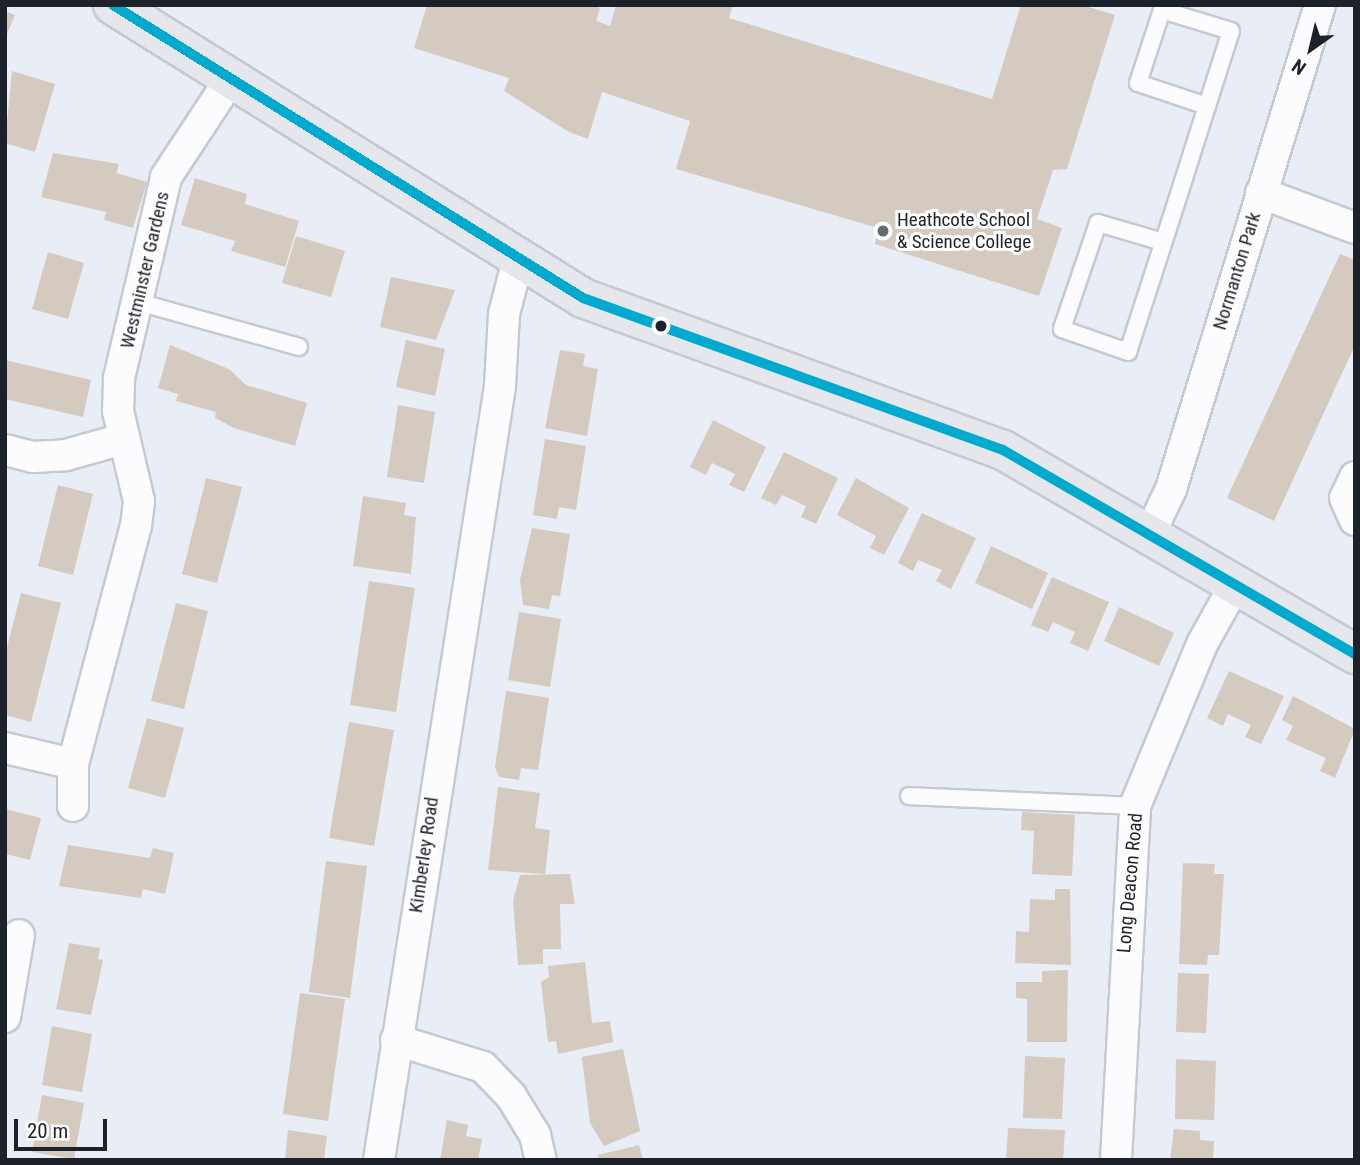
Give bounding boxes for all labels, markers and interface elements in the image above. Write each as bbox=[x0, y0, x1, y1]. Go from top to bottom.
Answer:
north arrow bbox=[1276, 14, 1346, 84]
text: N bbox=[1288, 54, 1310, 80]
street label: Westminster Gardens bbox=[116, 189, 174, 351]
place label: Heathcote School & Science College bbox=[897, 209, 1031, 253]
street label: Normanton Park bbox=[1208, 209, 1266, 333]
marker: Heathcote School & Science College bbox=[875, 223, 891, 239]
unlabelled marker bbox=[654, 319, 668, 333]
street label: Kimberley Road bbox=[405, 796, 443, 914]
street label: Long Deacon Road bbox=[1113, 812, 1147, 954]
scale bar bbox=[18, 1106, 110, 1150]
text: 20 m bbox=[27, 1119, 68, 1143]

